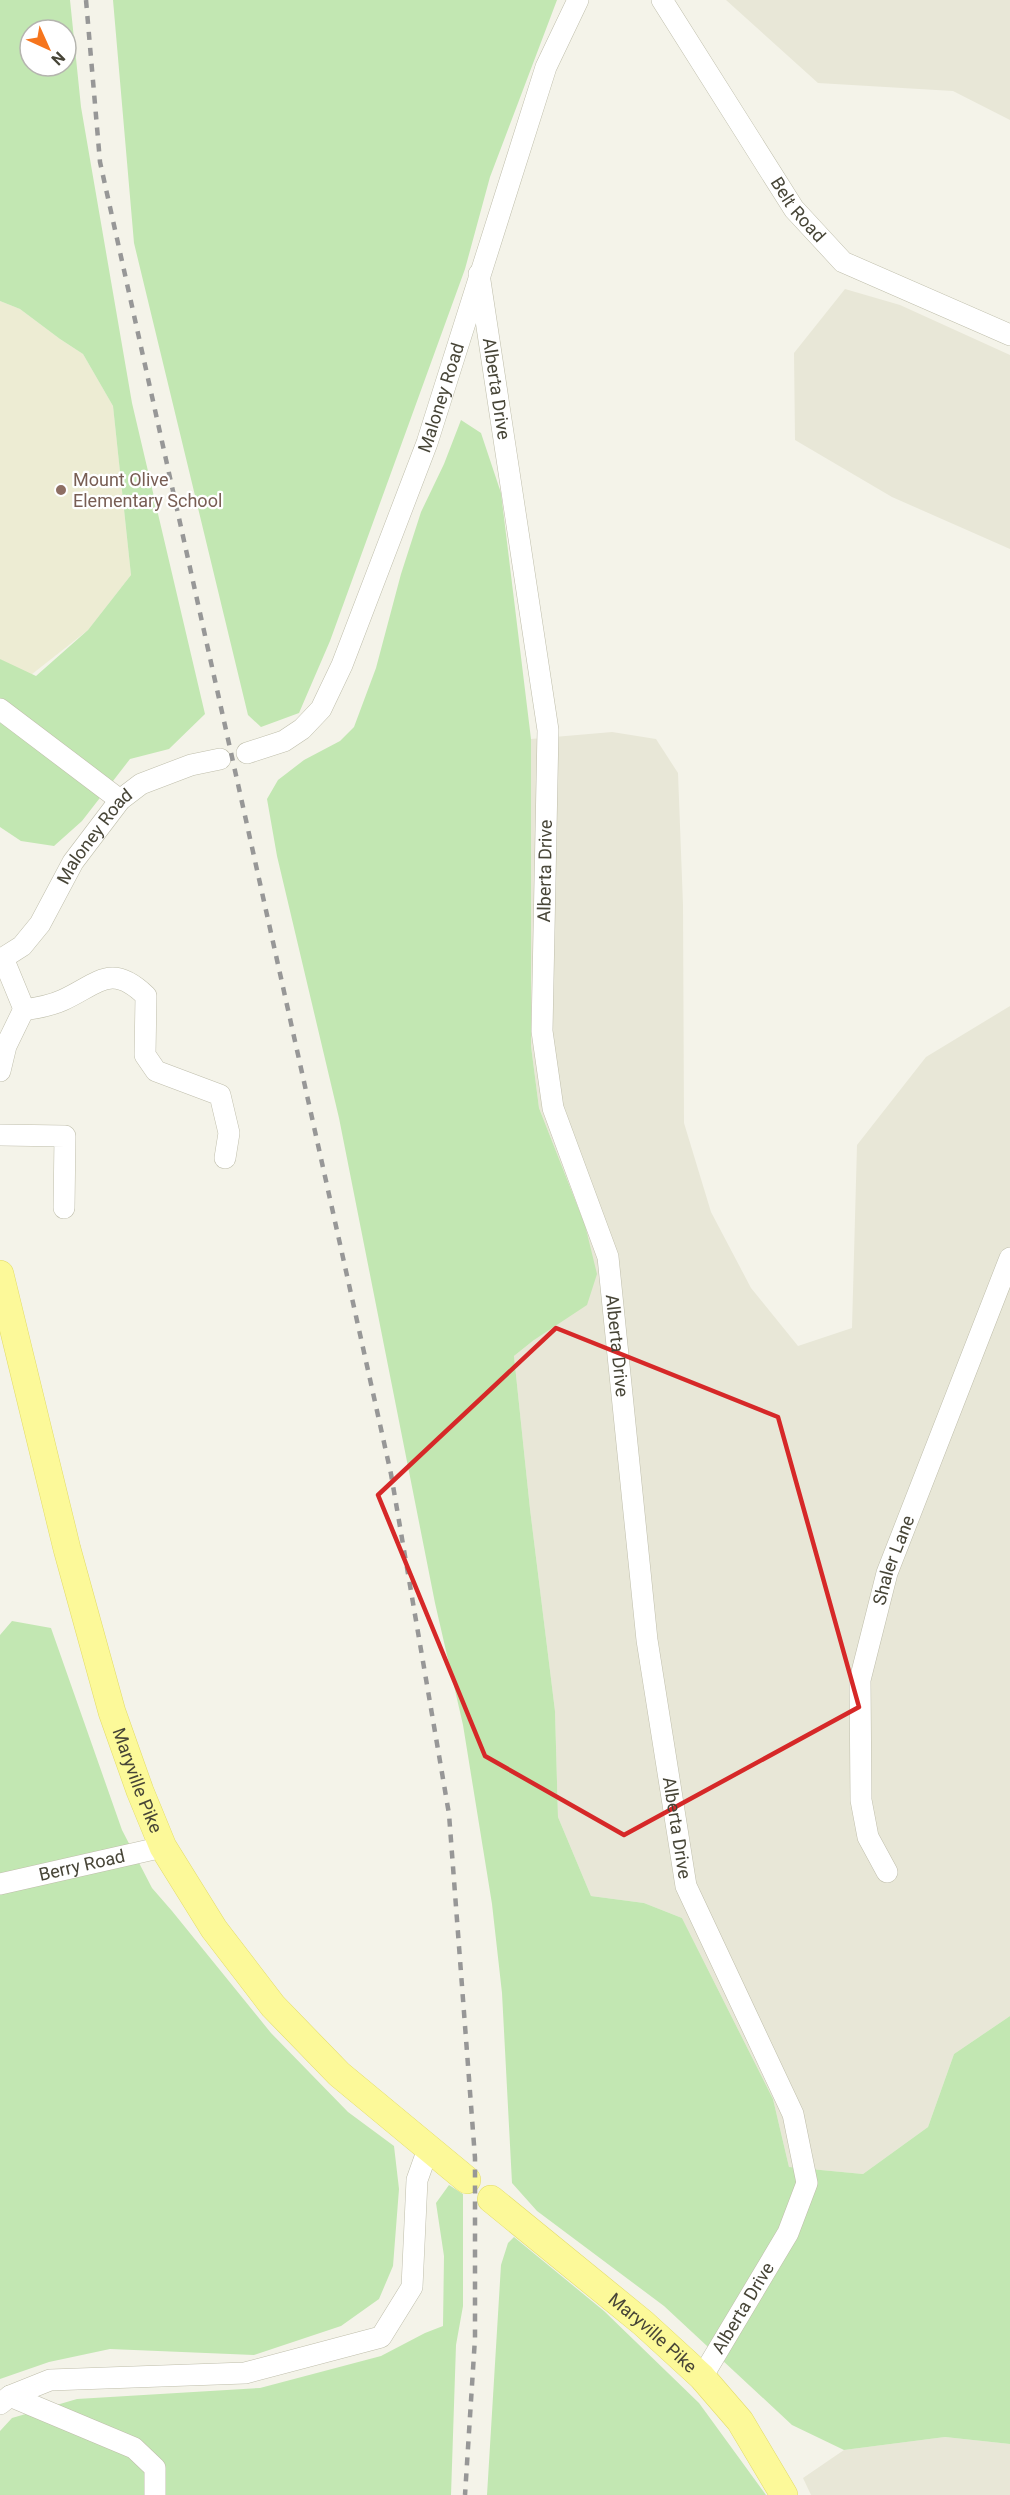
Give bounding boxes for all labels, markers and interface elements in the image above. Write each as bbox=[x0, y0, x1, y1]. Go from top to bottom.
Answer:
north arrow bbox=[18, 18, 78, 78]
text: N bbox=[48, 48, 69, 69]
street label: Belt Road bbox=[767, 173, 830, 246]
street label: Alberta Drive bbox=[479, 336, 515, 441]
street label: Maloney Road bbox=[413, 340, 468, 455]
place label: Mount Olive Elementary School bbox=[73, 469, 222, 511]
marker: Mount Olive Elementary School bbox=[54, 483, 68, 497]
street label: Maloney Road bbox=[52, 784, 136, 888]
street label: Alberta Drive bbox=[533, 819, 556, 923]
street label: Alberta Drive bbox=[602, 1293, 633, 1398]
street label: Shaler Lane bbox=[868, 1512, 919, 1607]
street label: Maryville Pike bbox=[108, 1725, 167, 1836]
street label: Alberta Drive bbox=[659, 1775, 696, 1880]
street label: Berry Road bbox=[37, 1845, 127, 1885]
street label: Alberta Drive bbox=[707, 2258, 778, 2357]
street label: Maryville Pike bbox=[605, 2288, 701, 2377]

